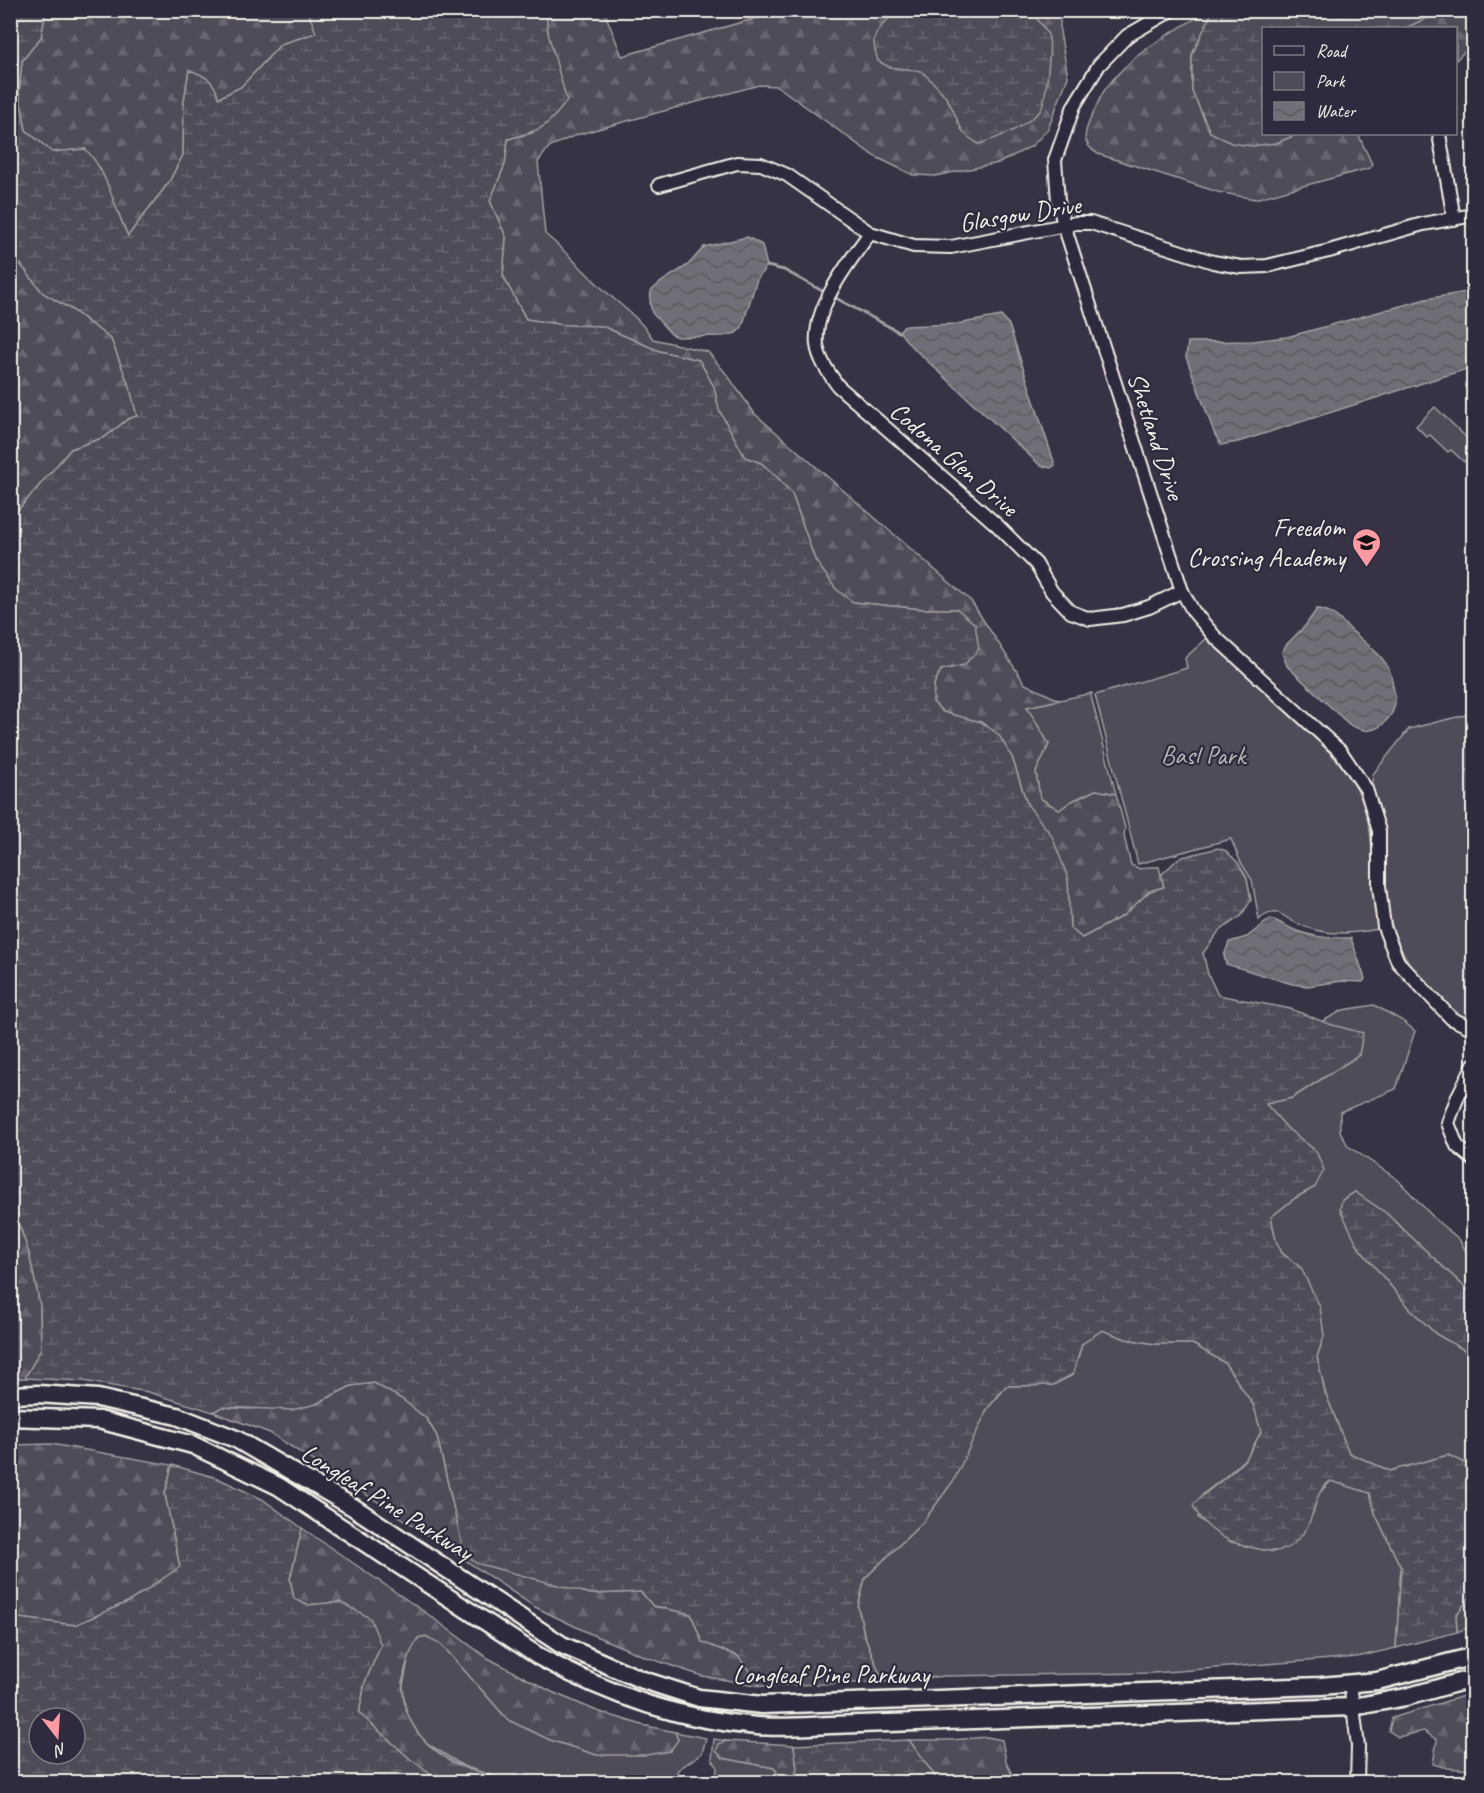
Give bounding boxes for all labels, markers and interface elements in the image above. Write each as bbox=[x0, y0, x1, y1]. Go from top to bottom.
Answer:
legend bbox=[1262, 27, 1457, 135]
text: Road bbox=[1316, 40, 1349, 62]
text: Park bbox=[1316, 70, 1346, 92]
text: Water bbox=[1316, 100, 1357, 122]
street label: Glasgow Drive bbox=[957, 188, 1085, 240]
street label: Shetland Drive bbox=[1120, 368, 1193, 506]
street label: Codona Glen Drive bbox=[883, 394, 1026, 525]
place label: Freedom Crossing Academy bbox=[1188, 511, 1347, 574]
school or university icon: Freedom Crossing Academy bbox=[1350, 526, 1382, 568]
park label: Basl Park bbox=[1161, 739, 1248, 772]
street label: Longleaf Pine Parkway bbox=[295, 1436, 481, 1569]
street label: Longleaf Pine Parkway bbox=[733, 1658, 931, 1691]
north arrow bbox=[27, 1706, 87, 1766]
text: N bbox=[50, 1738, 69, 1761]

